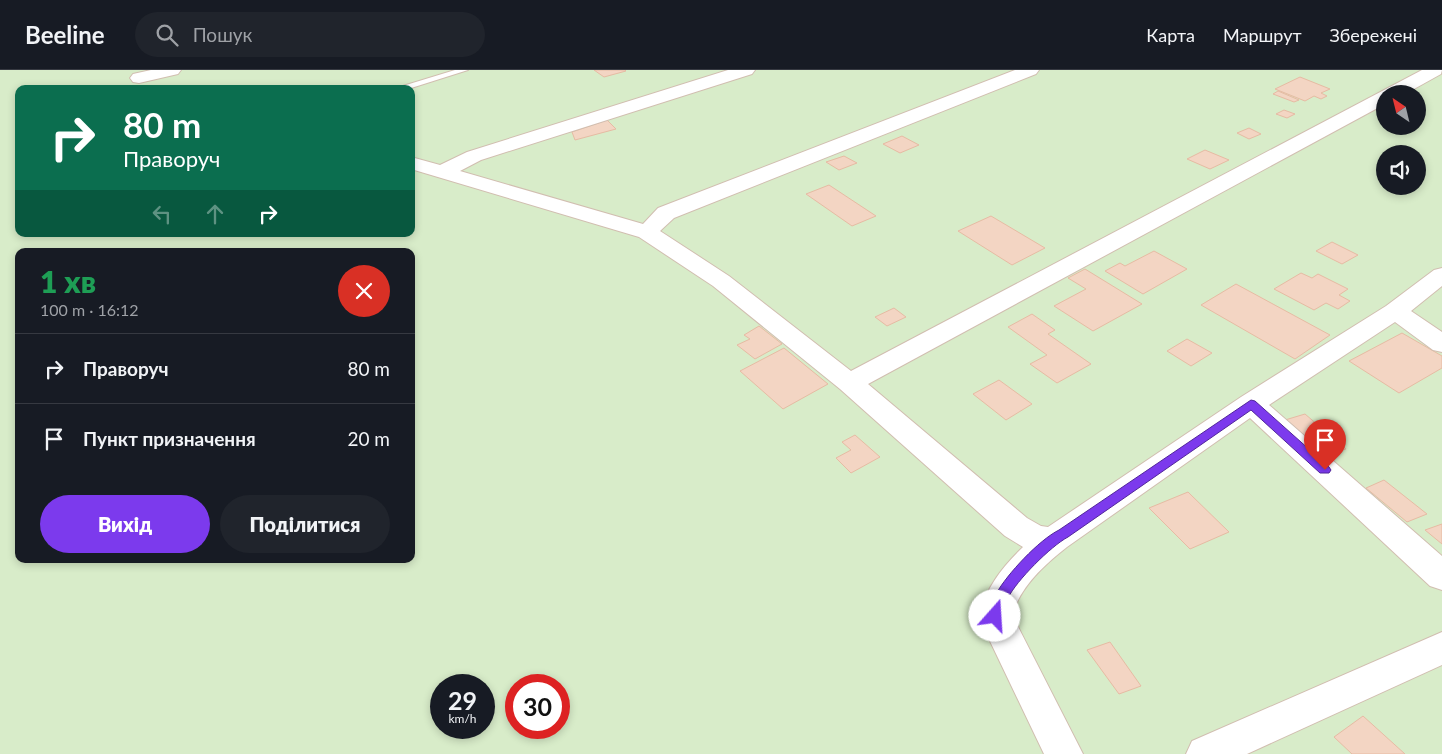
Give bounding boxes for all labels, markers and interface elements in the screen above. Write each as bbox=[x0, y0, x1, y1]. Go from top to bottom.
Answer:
search box bbox=[135, 12, 485, 57]
text: Beeline bbox=[25, 20, 105, 49]
icon: search bbox=[153, 21, 181, 49]
text: Пошук bbox=[193, 23, 252, 46]
text: Карта bbox=[1146, 24, 1195, 46]
text: Маршрут bbox=[1223, 24, 1302, 46]
text: Збережені bbox=[1330, 24, 1417, 46]
north arrow bbox=[1376, 85, 1426, 135]
map controls bbox=[1376, 85, 1426, 195]
text: 80 m bbox=[123, 103, 201, 145]
icon: right bbox=[40, 105, 105, 170]
text: Праворуч bbox=[123, 145, 220, 172]
button: sound bbox=[1376, 145, 1426, 195]
icon: left bbox=[148, 200, 176, 228]
icon: ahead bbox=[201, 200, 229, 228]
icon: right bbox=[254, 200, 282, 228]
text: 1 хв bbox=[40, 263, 96, 299]
button: close bbox=[338, 265, 390, 317]
text: 100 m · 16:12 bbox=[40, 300, 139, 319]
icon: right bbox=[40, 355, 68, 383]
text: Праворуч bbox=[83, 357, 168, 380]
text: 80 m bbox=[347, 357, 390, 380]
pin bbox=[1304, 419, 1346, 470]
icon: arrive bbox=[40, 425, 68, 453]
icon: arrive bbox=[1311, 426, 1339, 454]
text: Пункт призначення bbox=[83, 427, 256, 450]
text: 20 m bbox=[347, 427, 390, 450]
button: Вихід bbox=[40, 495, 210, 553]
button: Поділитися bbox=[220, 495, 390, 553]
position arrow bbox=[968, 589, 1020, 641]
speed limit sign: 30 bbox=[505, 674, 570, 739]
text: 29 bbox=[448, 685, 477, 715]
text: km/h bbox=[448, 711, 477, 726]

